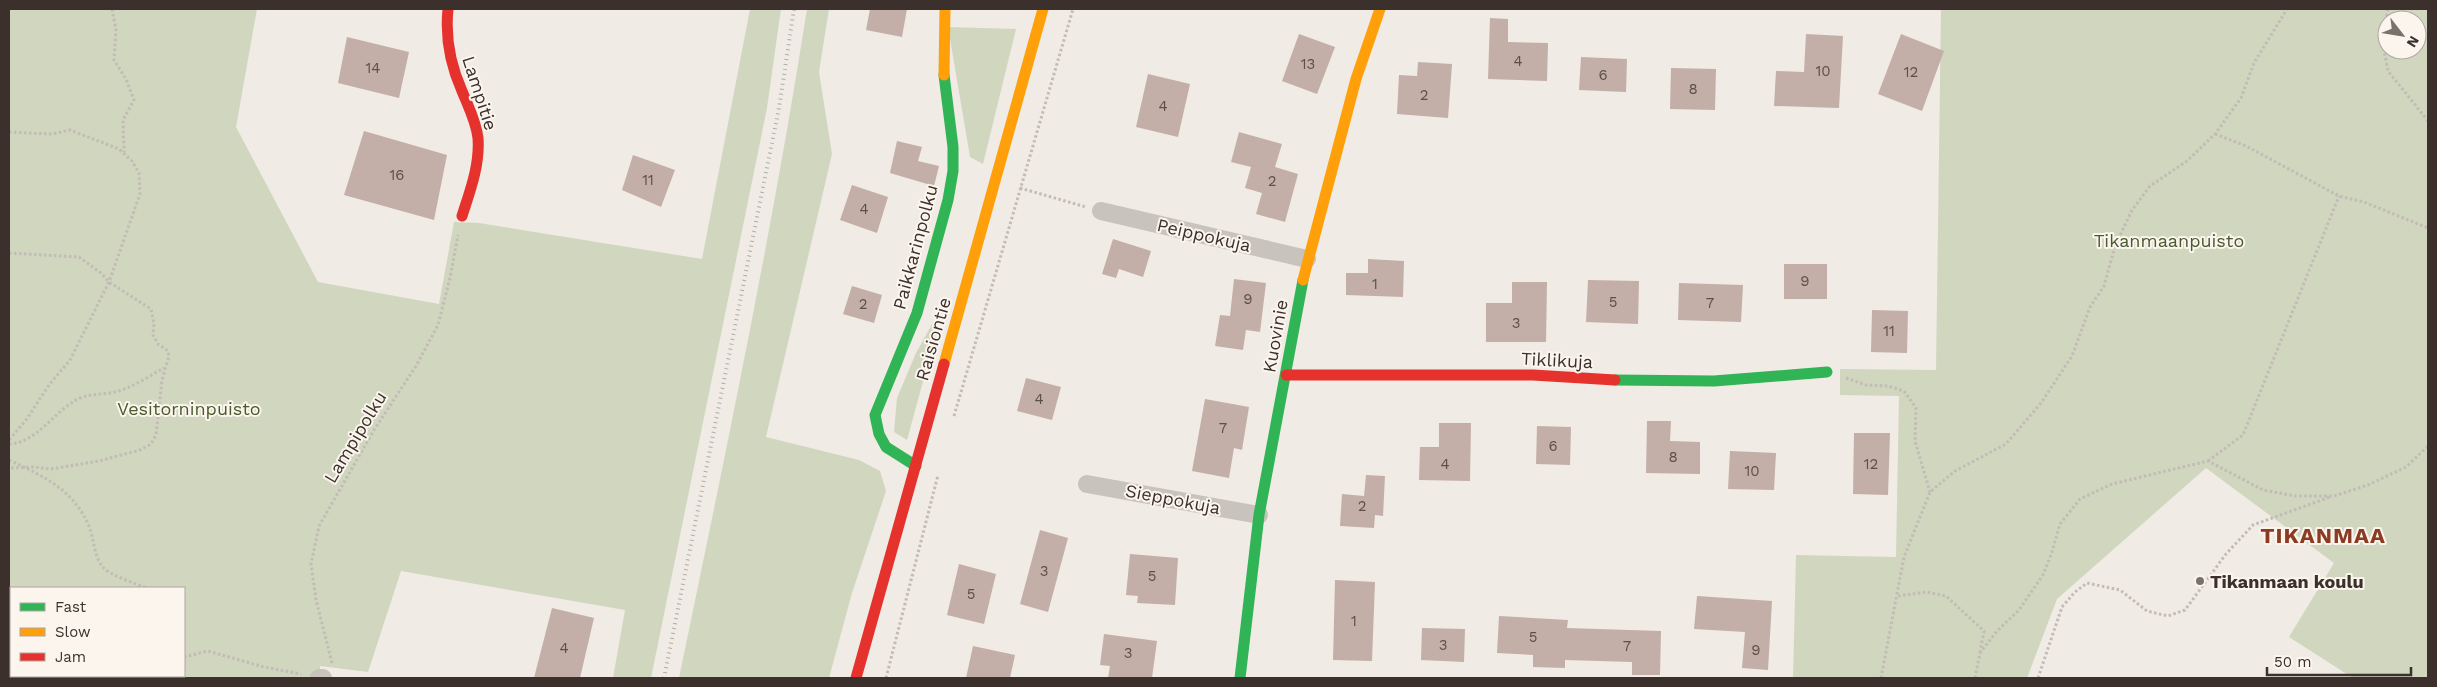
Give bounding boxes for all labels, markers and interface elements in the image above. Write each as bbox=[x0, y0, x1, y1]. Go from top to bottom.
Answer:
north arrow bbox=[2377, 10, 2427, 60]
text: N bbox=[2404, 33, 2423, 50]
house number: 4 bbox=[1513, 52, 1523, 70]
street label: Lampitie bbox=[458, 53, 502, 133]
house number: 13 bbox=[1301, 55, 1315, 73]
house number: 14 bbox=[365, 59, 381, 77]
house number: 10 bbox=[1815, 62, 1831, 80]
house number: 12 bbox=[1904, 63, 1918, 81]
house number: 6 bbox=[1598, 66, 1608, 84]
house number: 8 bbox=[1688, 80, 1698, 98]
house number: 2 bbox=[1420, 86, 1428, 104]
house number: 4 bbox=[1158, 97, 1168, 115]
house number: 16 bbox=[390, 166, 404, 184]
house number: 11 bbox=[642, 171, 654, 189]
house number: 2 bbox=[1268, 172, 1276, 190]
street label: Paikkarinpolku bbox=[888, 182, 942, 312]
house number: 4 bbox=[859, 200, 869, 218]
street label: Peippokuja bbox=[1155, 214, 1253, 256]
park label: Tikanmaanpuisto bbox=[2094, 230, 2244, 251]
house number: 9 bbox=[1800, 272, 1810, 290]
house number: 1 bbox=[1372, 275, 1378, 293]
house number: 9 bbox=[1243, 290, 1253, 308]
house number: 5 bbox=[1609, 293, 1617, 311]
house number: 7 bbox=[1706, 294, 1714, 312]
house number: 2 bbox=[859, 295, 867, 313]
street label: Raisiontie bbox=[911, 295, 955, 383]
street label: Kuovinie bbox=[1258, 298, 1292, 374]
house number: 3 bbox=[1512, 314, 1520, 332]
house number: 11 bbox=[1883, 322, 1895, 340]
street label: Tiklikuja bbox=[1520, 348, 1594, 372]
street label: Lampipolku bbox=[319, 387, 391, 487]
house number: 4 bbox=[1034, 390, 1044, 408]
park label: Vesitorninpuisto bbox=[117, 398, 261, 419]
house number: 7 bbox=[1219, 419, 1227, 437]
house number: 6 bbox=[1548, 437, 1558, 455]
house number: 8 bbox=[1668, 448, 1678, 466]
house number: 4 bbox=[1440, 455, 1450, 473]
house number: 12 bbox=[1864, 455, 1878, 473]
house number: 10 bbox=[1744, 462, 1760, 480]
street label: Sieppokuja bbox=[1124, 480, 1222, 518]
house number: 2 bbox=[1358, 497, 1366, 515]
district label: TIKANMAA bbox=[2260, 523, 2386, 548]
house number: 3 bbox=[1040, 562, 1048, 580]
house number: 5 bbox=[1148, 567, 1156, 585]
place label: Tikanmaan koulu bbox=[2210, 571, 2364, 592]
marker: Tikanmaan koulu bbox=[2194, 575, 2206, 587]
house number: 5 bbox=[967, 585, 975, 603]
legend bbox=[10, 587, 185, 677]
text: Fast bbox=[55, 598, 87, 616]
house number: 1 bbox=[1351, 612, 1357, 630]
text: Slow bbox=[55, 623, 91, 641]
house number: 5 bbox=[1529, 628, 1537, 646]
house number: 3 bbox=[1439, 636, 1447, 654]
house number: 7 bbox=[1623, 637, 1631, 655]
house number: 4 bbox=[559, 639, 569, 657]
house number: 9 bbox=[1751, 641, 1761, 659]
house number: 3 bbox=[1124, 644, 1132, 662]
scale bar bbox=[2267, 644, 2411, 676]
text: Jam bbox=[55, 648, 86, 666]
text: 50 m bbox=[2274, 653, 2311, 671]

